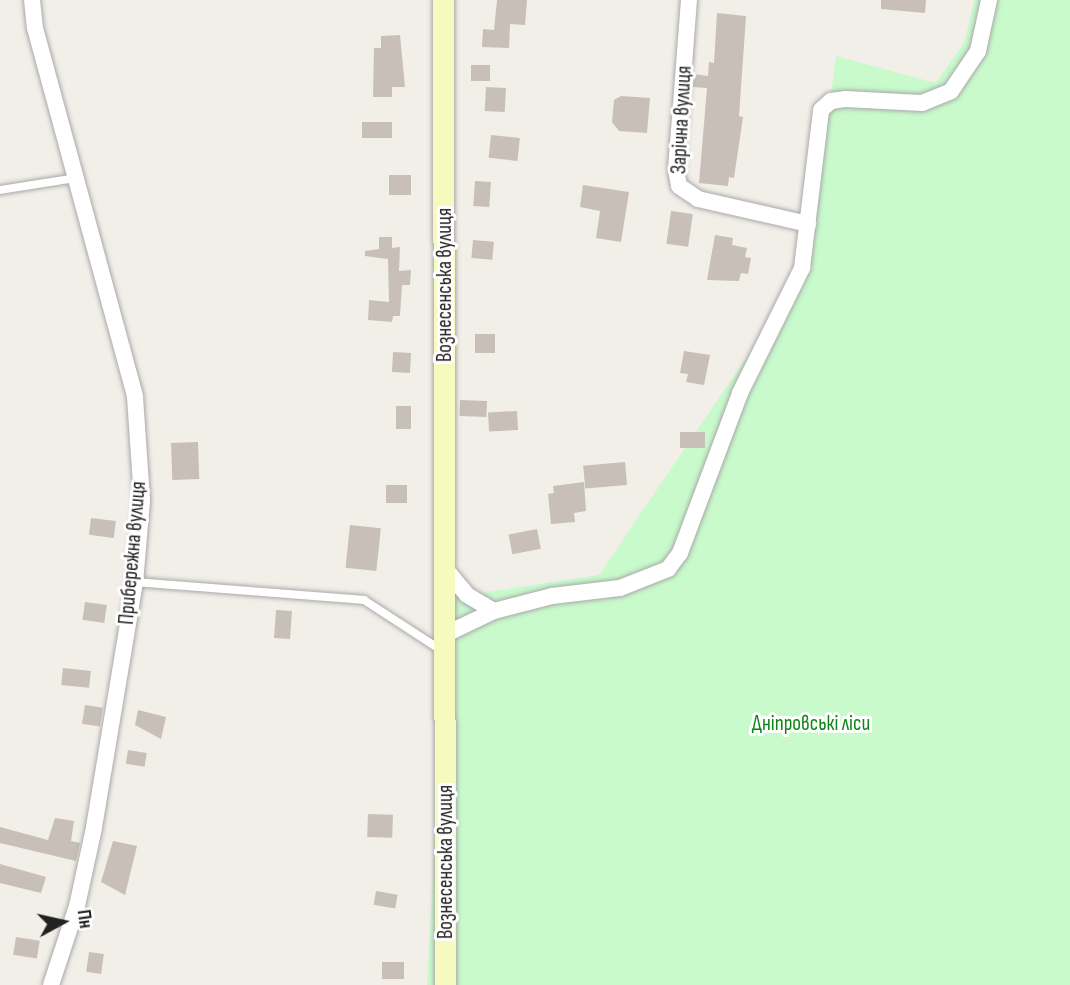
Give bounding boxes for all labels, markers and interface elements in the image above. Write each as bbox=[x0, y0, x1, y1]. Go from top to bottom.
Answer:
street label: Зарічна вулиця bbox=[667, 65, 697, 175]
street label: Вознесенська вулиця bbox=[432, 208, 458, 362]
street label: Прибережна вулиця bbox=[114, 480, 152, 626]
park label: Дніпровські ліси bbox=[752, 711, 870, 737]
street label: Вознесенська вулиця bbox=[433, 785, 459, 939]
north arrow bbox=[28, 887, 98, 957]
text: Пн bbox=[72, 908, 97, 930]

